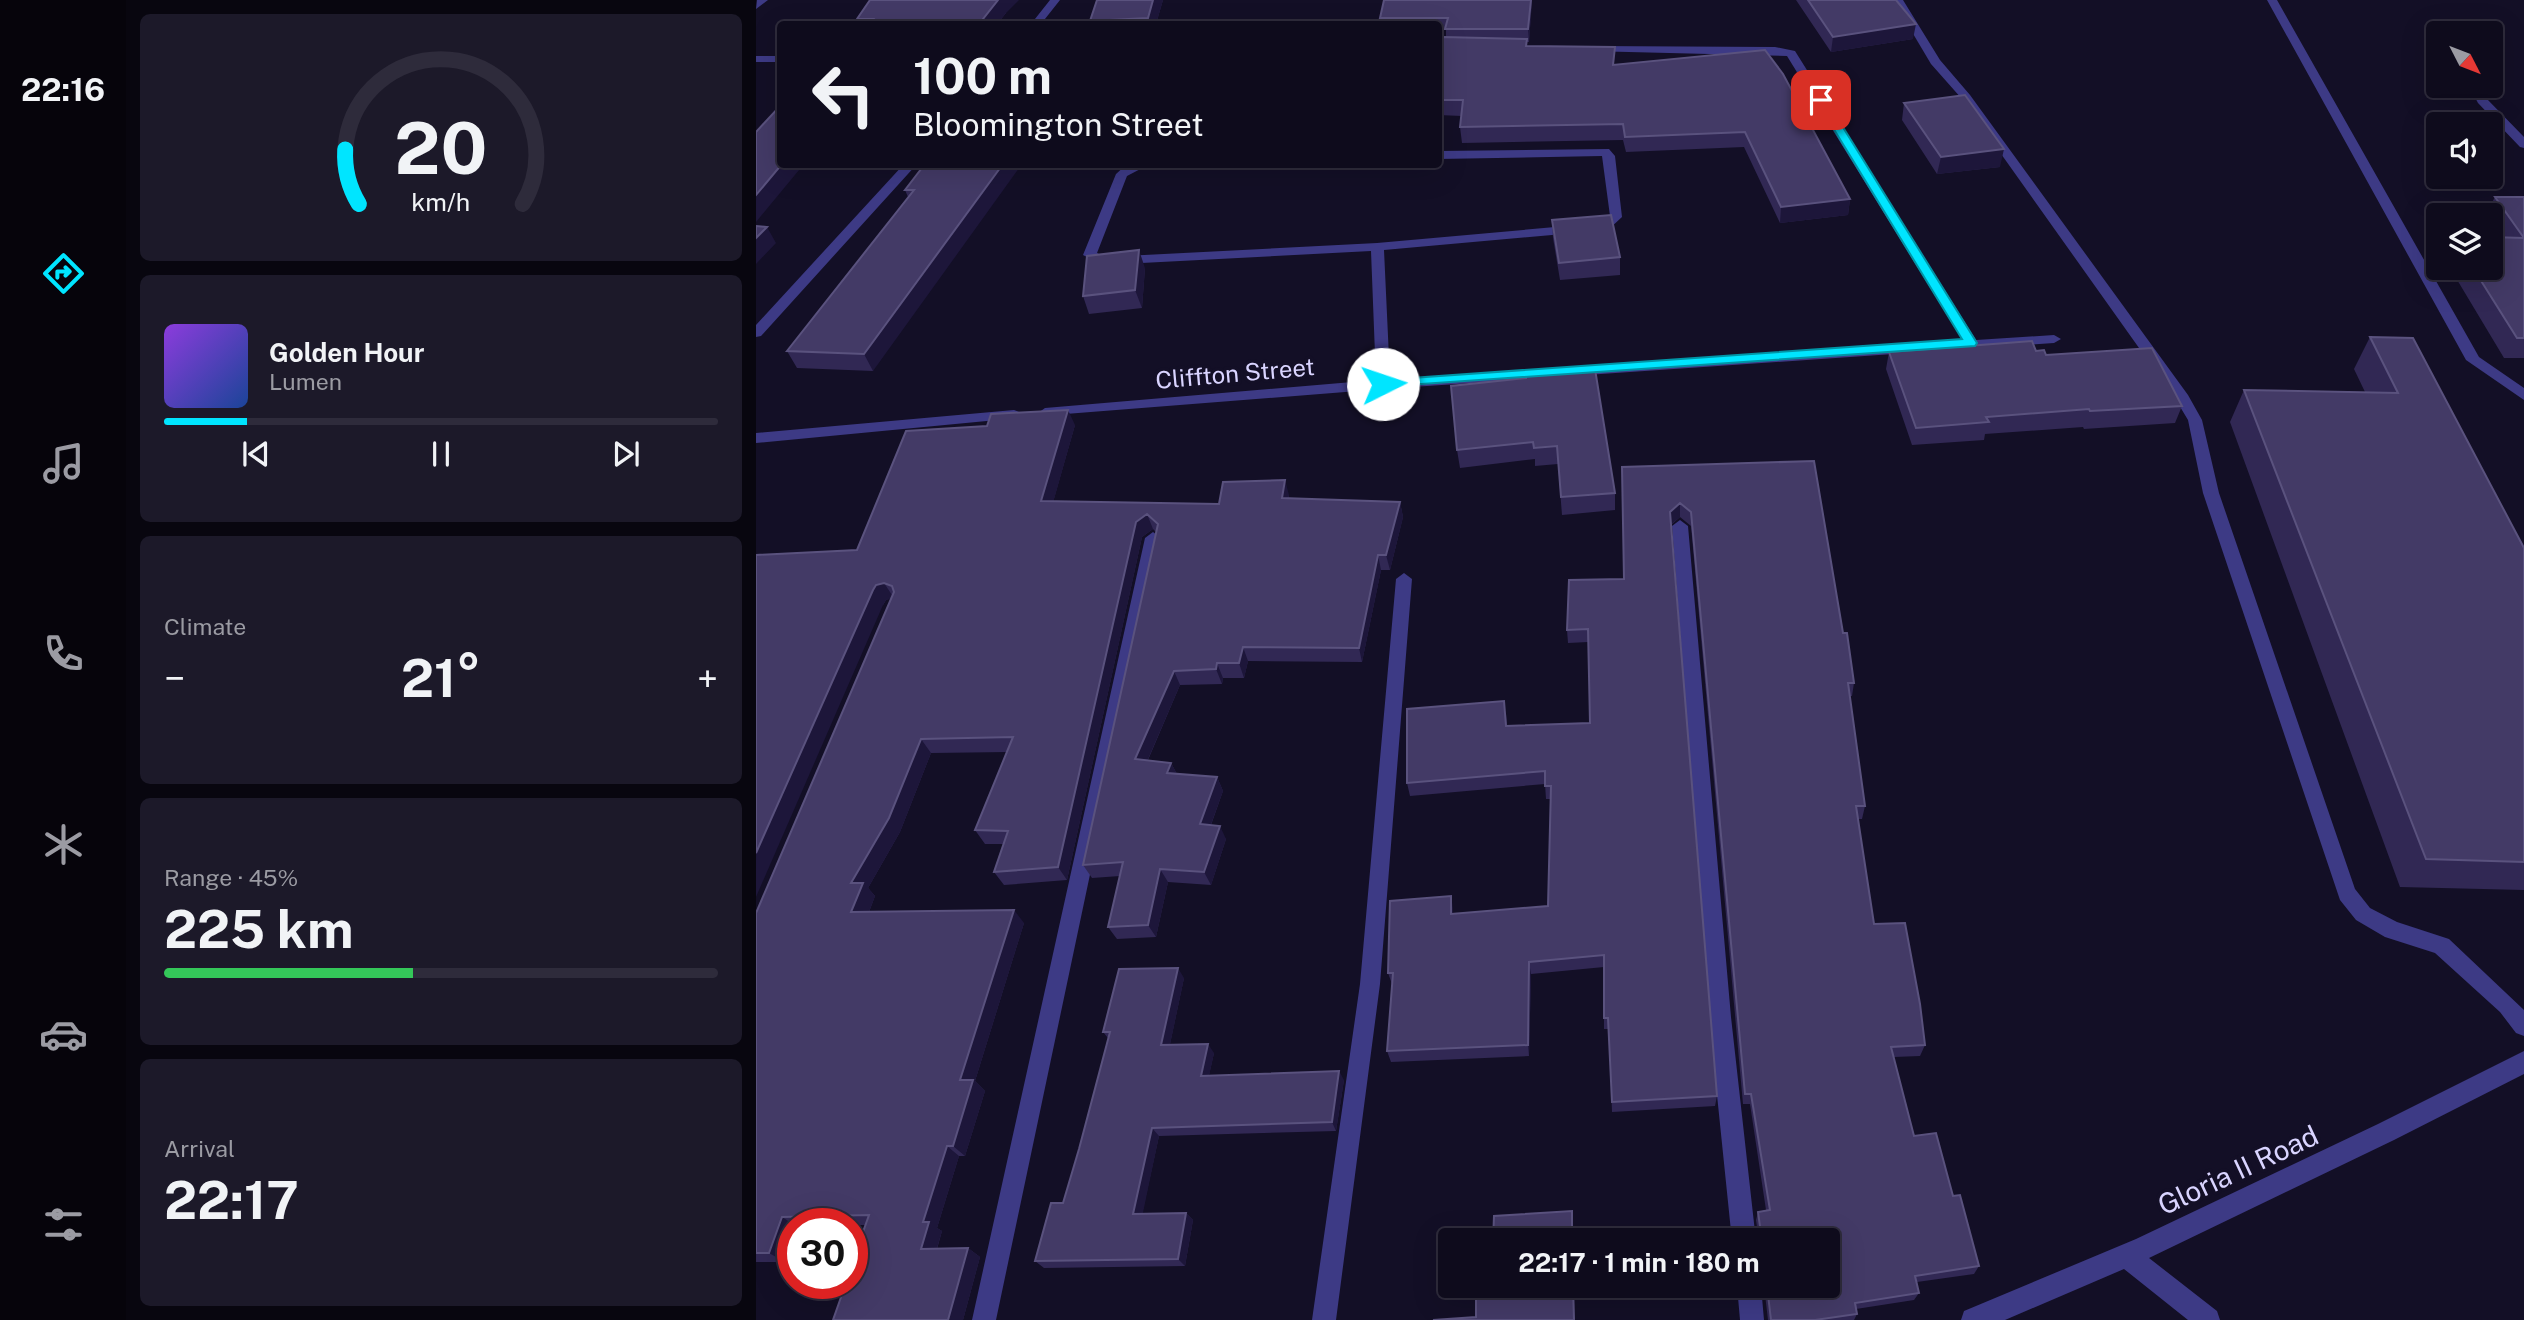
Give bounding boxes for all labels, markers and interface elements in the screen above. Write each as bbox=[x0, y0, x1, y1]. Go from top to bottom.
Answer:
north arrow bbox=[2426, 21, 2502, 98]
map controls bbox=[2426, 21, 2503, 280]
text: 100 m bbox=[913, 47, 1052, 105]
icon: left bbox=[798, 49, 889, 140]
pin bbox=[1791, 70, 1851, 130]
text: 22:16 bbox=[21, 71, 105, 108]
icon: arrive bbox=[1802, 81, 1840, 119]
text: 20 bbox=[394, 105, 488, 190]
text: Bloomington Street bbox=[913, 106, 1204, 143]
button: sound bbox=[2426, 112, 2503, 189]
text: km/h bbox=[412, 186, 470, 216]
button: layers bbox=[2426, 203, 2503, 280]
icon: directions bbox=[39, 249, 88, 298]
text: Golden Hour bbox=[269, 337, 424, 368]
position arrow bbox=[1346, 347, 1420, 421]
street label: Cliffton Street bbox=[1154, 352, 1316, 394]
text: Lumen bbox=[269, 368, 342, 395]
icon: previous bbox=[237, 435, 275, 473]
icon: pause bbox=[422, 435, 460, 473]
icon: next bbox=[607, 435, 645, 473]
icon: music bbox=[39, 439, 88, 488]
text: Climate bbox=[164, 613, 246, 640]
icon: phone bbox=[39, 629, 88, 678]
text: 21° bbox=[401, 648, 481, 709]
text: − bbox=[164, 656, 185, 701]
text: + bbox=[697, 656, 718, 701]
icon: climate bbox=[39, 820, 88, 869]
text: Range · 45% bbox=[164, 864, 298, 891]
text: 225 km bbox=[164, 899, 354, 960]
icon: car bbox=[39, 1010, 88, 1059]
street label: Gloria II Road bbox=[2152, 1118, 2323, 1221]
text: Arrival bbox=[164, 1135, 235, 1162]
text: 22:17 bbox=[164, 1170, 299, 1231]
icon: filters bbox=[39, 1200, 88, 1249]
speed limit sign: 30 bbox=[777, 1208, 868, 1299]
text: 22:17 · 1 min · 180 m bbox=[1518, 1247, 1760, 1278]

